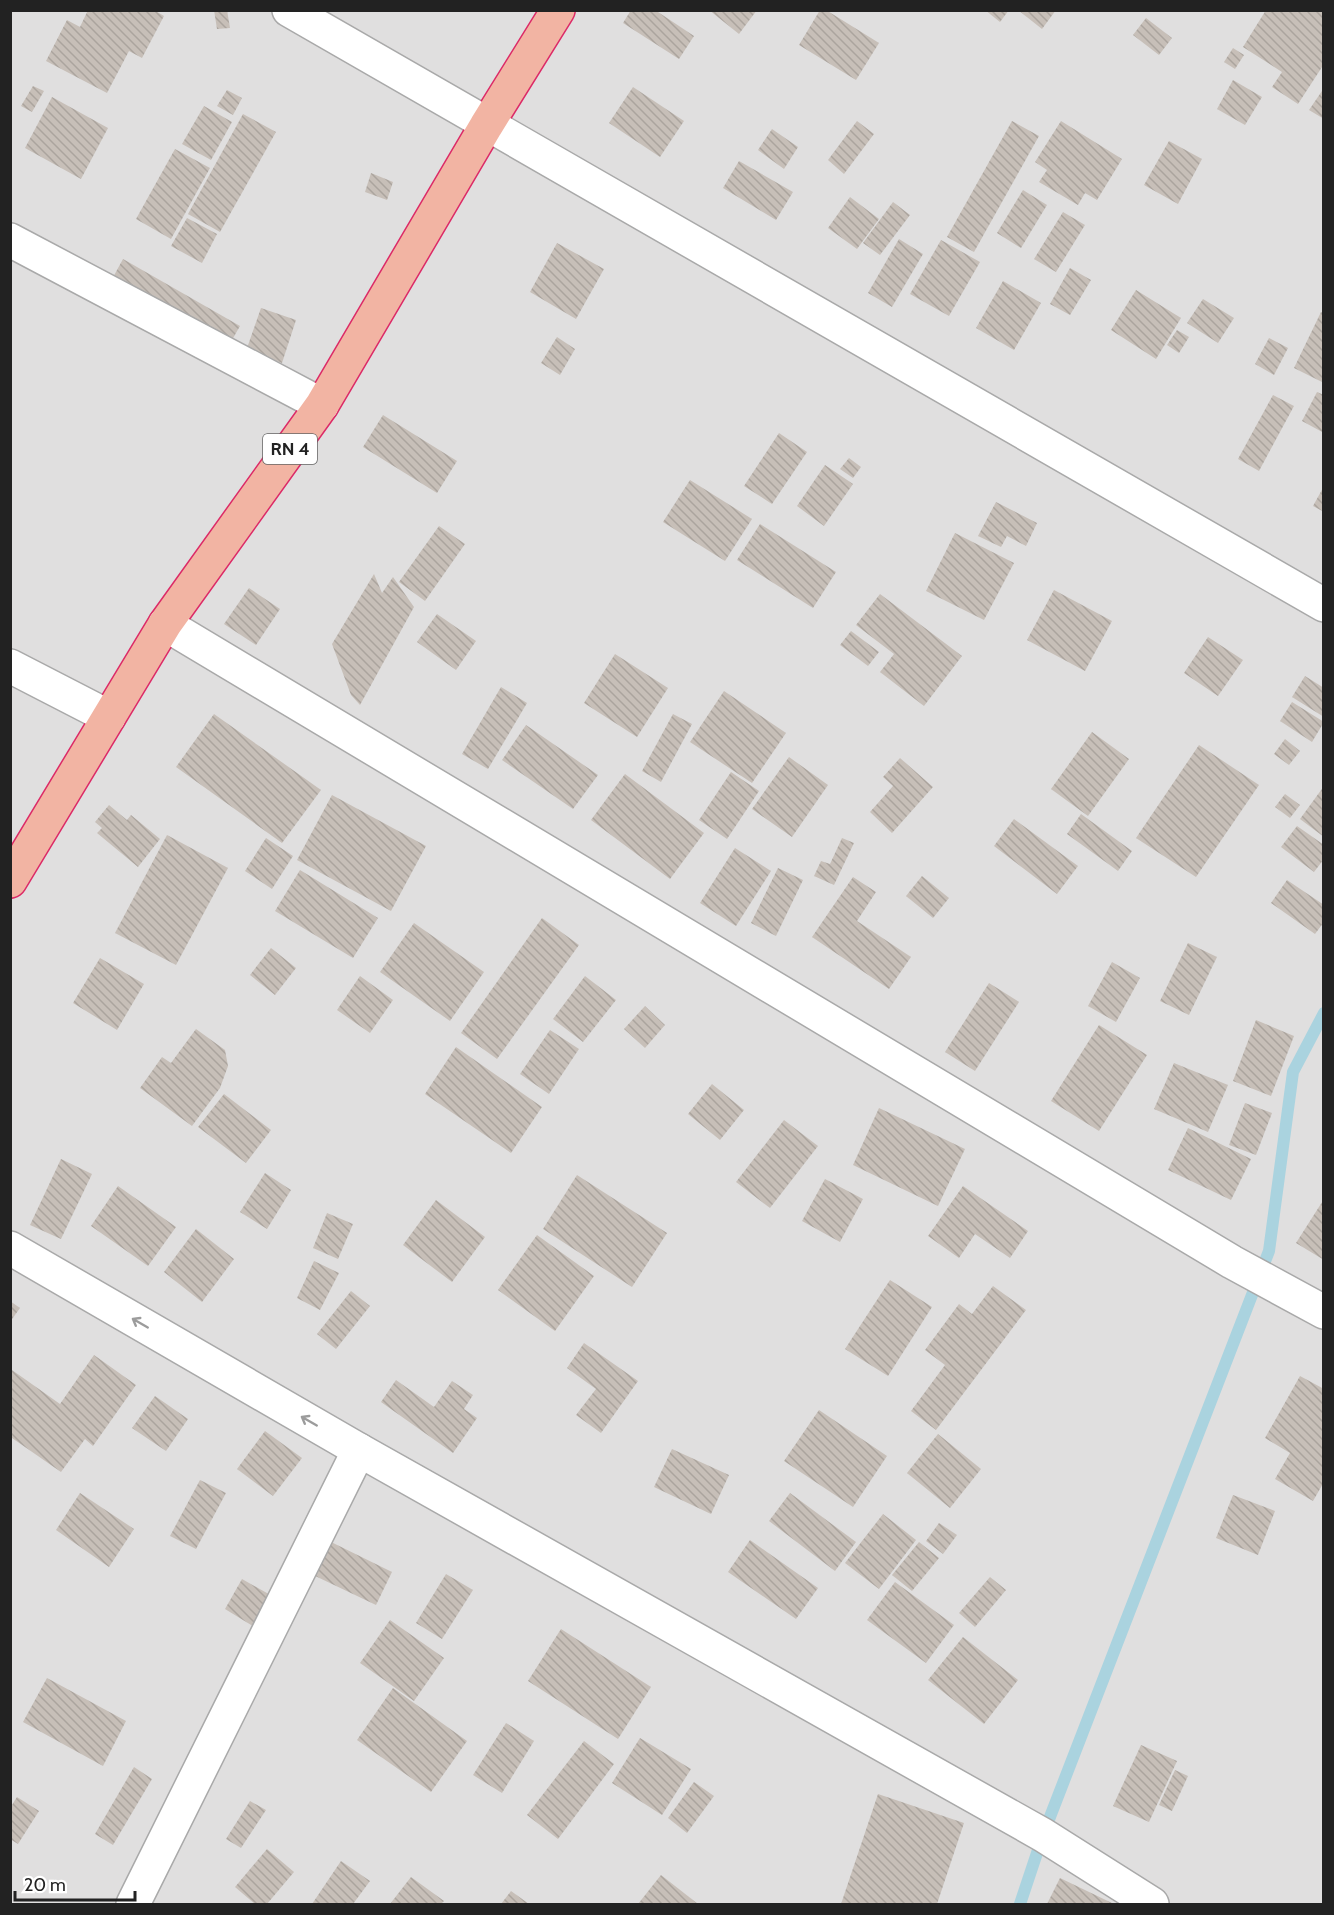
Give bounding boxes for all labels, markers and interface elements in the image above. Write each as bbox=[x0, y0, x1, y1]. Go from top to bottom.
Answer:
road number: RN 4 bbox=[263, 434, 317, 464]
one-way arrow bbox=[132, 1317, 149, 1329]
one-way arrow bbox=[301, 1414, 318, 1426]
scale bar bbox=[15, 1864, 135, 1902]
text: 20 m bbox=[24, 1874, 66, 1896]

